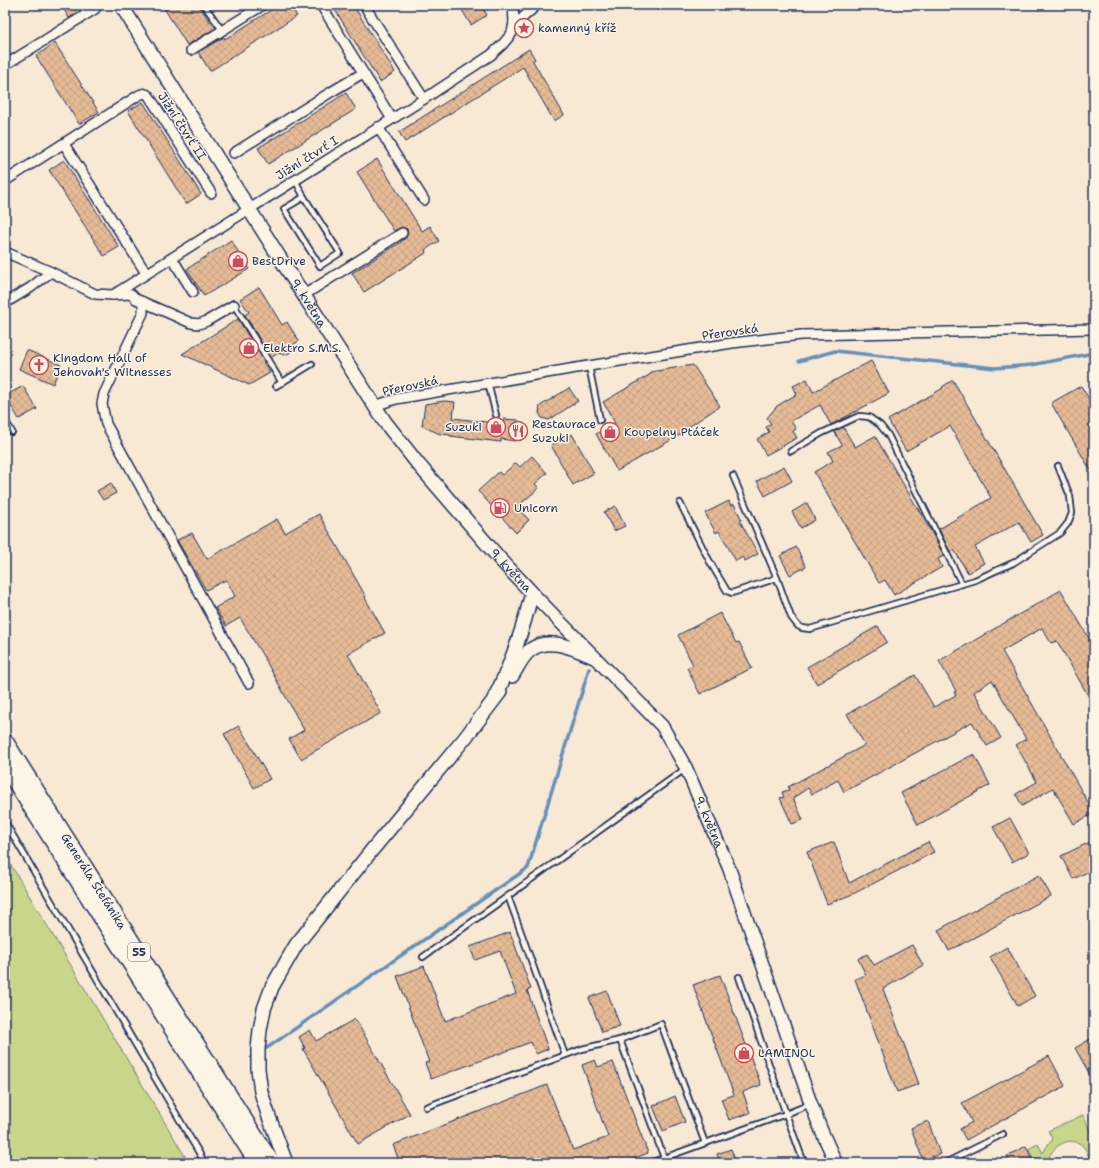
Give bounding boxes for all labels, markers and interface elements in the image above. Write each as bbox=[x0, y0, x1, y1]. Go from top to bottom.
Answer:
place icon: kamenný kříž bbox=[513, 17, 535, 39]
place label: kamenný kříž bbox=[538, 20, 617, 36]
street label: Jižní čtvrť II bbox=[154, 89, 210, 163]
street label: Jižní čtvrť I bbox=[273, 132, 342, 184]
shop icon: BestDrive bbox=[227, 250, 249, 272]
place label: BestDrive bbox=[252, 253, 306, 269]
street label: 9. května bbox=[287, 276, 330, 331]
street label: Přerovská bbox=[701, 320, 760, 344]
shop icon: Elektro S.M.S. bbox=[238, 337, 260, 359]
place label: Elektro S.M.S. bbox=[263, 340, 341, 356]
place label: Kingdom Hall of Jehovah's Witnesses bbox=[53, 350, 172, 380]
church icon: Kingdom Hall of Jehovah's Witnesses bbox=[28, 354, 50, 376]
street label: Přerovská bbox=[381, 372, 440, 400]
shop icon: Suzuki bbox=[485, 416, 507, 438]
place label: Restaurace Suzuki bbox=[532, 416, 597, 446]
place label: Suzuki bbox=[445, 419, 482, 435]
restaurant icon: Restaurace Suzuki bbox=[507, 420, 529, 442]
shop icon: Koupelny Ptáček bbox=[599, 421, 621, 443]
place label: Koupelny Ptáček bbox=[624, 424, 719, 440]
fuel station icon: Unicorn bbox=[489, 497, 511, 519]
place label: Unicorn bbox=[514, 500, 558, 516]
street label: 9. května bbox=[486, 545, 536, 596]
street label: 9. května bbox=[691, 794, 728, 851]
street label: Generála Štefánika bbox=[57, 830, 130, 933]
road number: 55 bbox=[128, 943, 150, 961]
shop icon: LAMINOL bbox=[733, 1042, 755, 1064]
place label: LAMINOL bbox=[758, 1045, 816, 1061]

